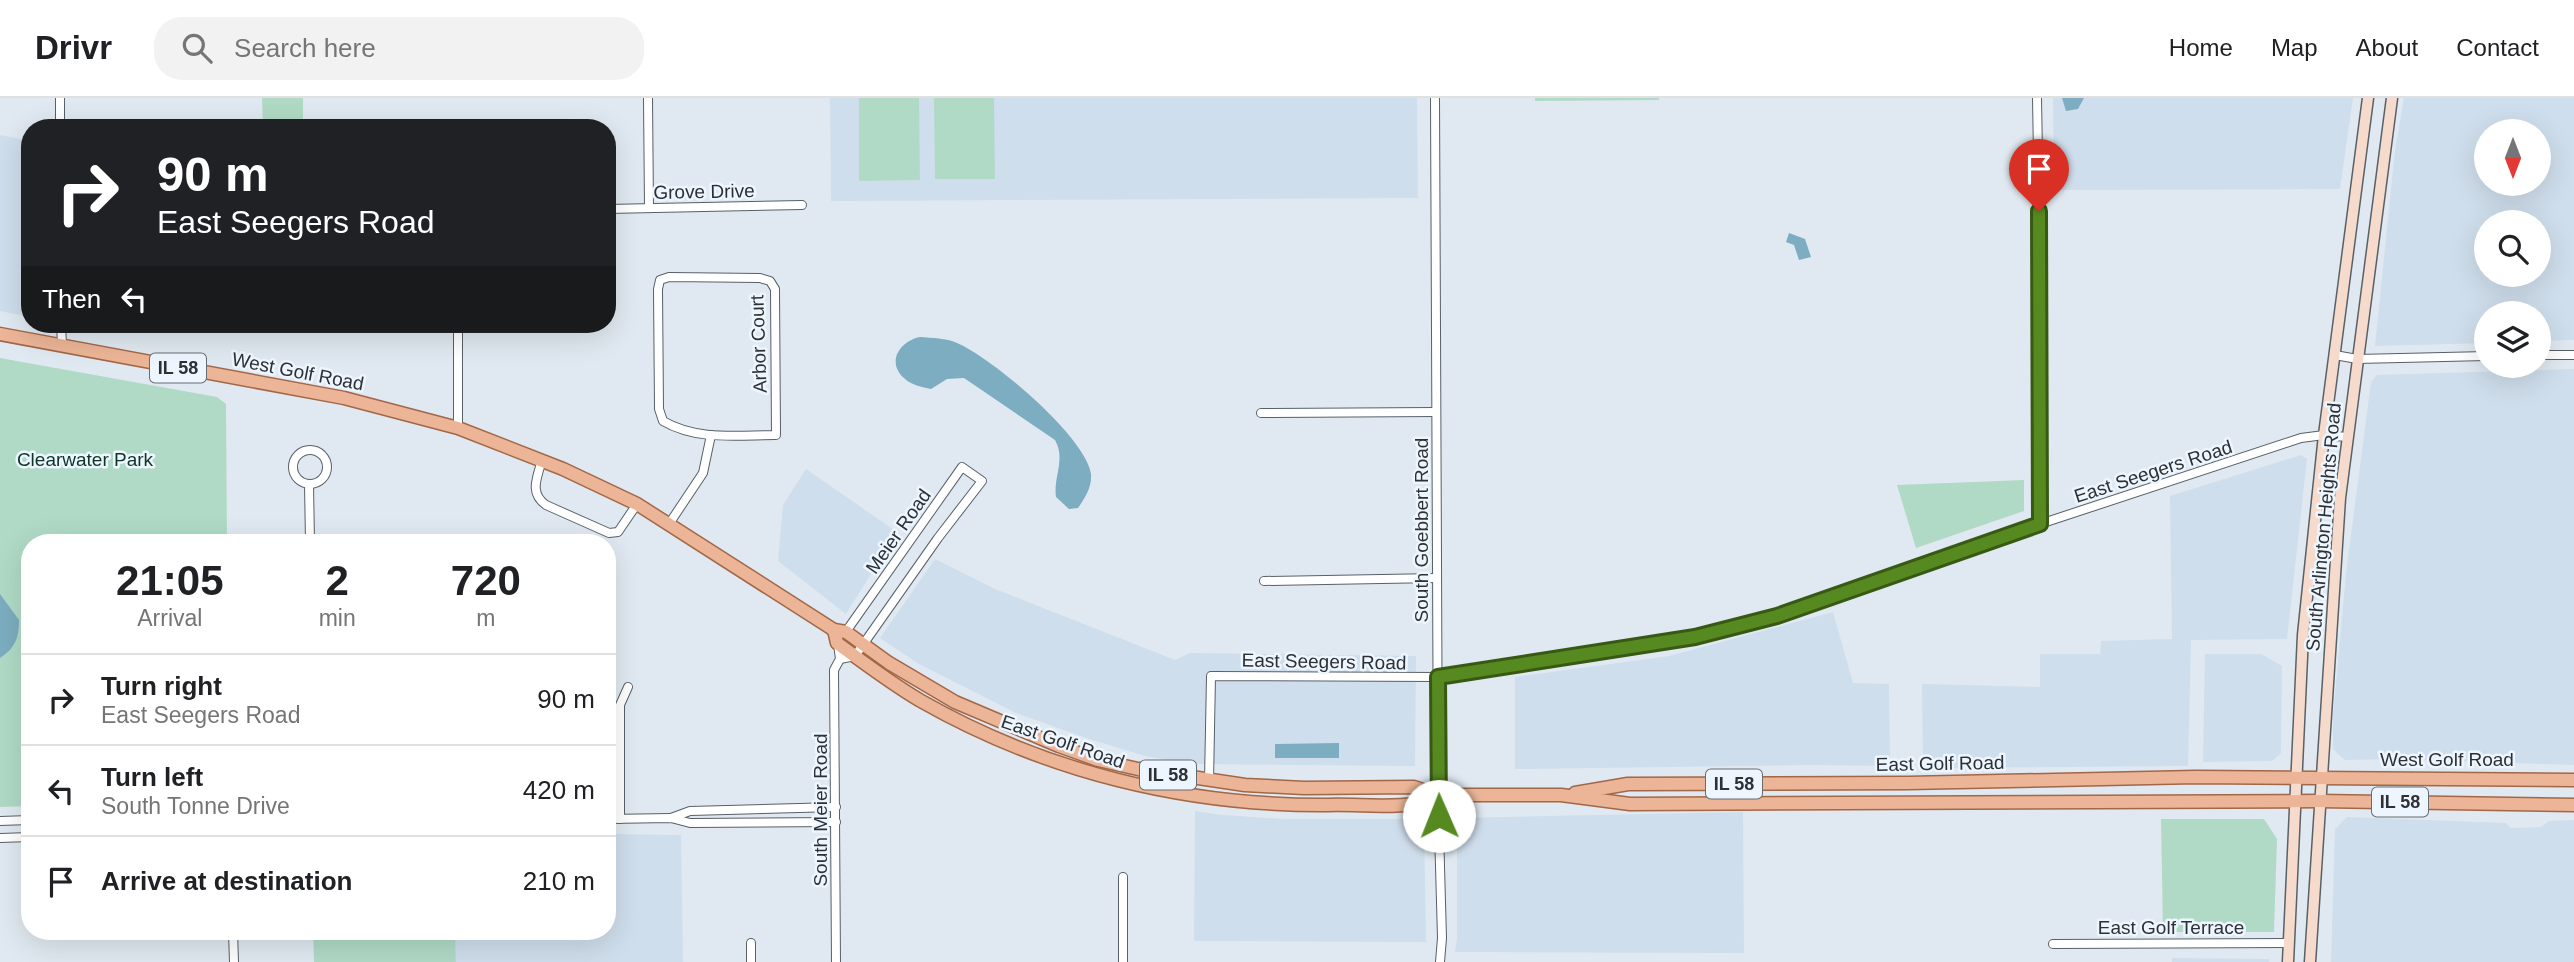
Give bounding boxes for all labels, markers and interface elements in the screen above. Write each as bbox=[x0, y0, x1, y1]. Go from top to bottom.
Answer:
search box bbox=[154, 17, 644, 80]
text: Drivr bbox=[35, 29, 112, 66]
icon: search bbox=[178, 29, 216, 67]
text: Search here bbox=[234, 33, 376, 63]
text: Home bbox=[2169, 34, 2233, 61]
text: Map bbox=[2271, 34, 2318, 61]
text: About bbox=[2356, 34, 2418, 61]
text: Contact bbox=[2456, 34, 2539, 61]
north arrow bbox=[2474, 119, 2552, 196]
map controls bbox=[2474, 119, 2551, 378]
pin bbox=[2009, 139, 2069, 211]
icon: right bbox=[42, 147, 133, 238]
text: 90 m bbox=[157, 147, 269, 201]
icon: arrive bbox=[2020, 150, 2058, 188]
street label: Grove Drive bbox=[653, 180, 755, 203]
text: East Seegers Road bbox=[157, 204, 435, 240]
button: search bbox=[2474, 210, 2551, 287]
icon: left bbox=[115, 280, 153, 318]
text: Then bbox=[42, 284, 101, 314]
street label: Arbor Court bbox=[746, 294, 771, 393]
button: layers bbox=[2474, 301, 2551, 378]
street label: West Golf Road bbox=[230, 348, 366, 395]
road number: IL 58 bbox=[150, 354, 206, 382]
street label: South Arlington Heights Road bbox=[2302, 402, 2345, 652]
street label: East Seegers Road bbox=[2072, 436, 2235, 507]
street label: South Goebbert Road bbox=[1411, 438, 1432, 622]
park label: Clearwater Park bbox=[17, 449, 154, 470]
street label: Meier Road bbox=[862, 485, 935, 578]
text: 21:05 bbox=[116, 557, 224, 604]
text: 2 bbox=[325, 557, 349, 604]
text: 720 bbox=[451, 557, 521, 604]
text: Arrival bbox=[137, 605, 202, 631]
text: min bbox=[319, 605, 356, 631]
text: m bbox=[476, 605, 495, 631]
street label: East Seegers Road bbox=[1241, 650, 1407, 673]
text: Turn right bbox=[101, 671, 222, 701]
icon: right bbox=[42, 681, 80, 719]
text: 90 m bbox=[537, 684, 595, 714]
text: East Seegers Road bbox=[101, 702, 300, 728]
street label: East Golf Road bbox=[999, 711, 1127, 772]
street label: South Meier Road bbox=[810, 733, 831, 887]
street label: West Golf Road bbox=[2380, 749, 2514, 770]
street label: East Golf Road bbox=[1875, 752, 2005, 775]
road number: IL 58 bbox=[1140, 760, 1196, 790]
text: Turn left bbox=[101, 762, 203, 792]
road number: IL 58 bbox=[1706, 770, 1762, 798]
icon: left bbox=[42, 772, 80, 810]
text: 420 m bbox=[523, 775, 595, 805]
position arrow bbox=[1402, 779, 1476, 853]
road number: IL 58 bbox=[2372, 788, 2428, 816]
text: South Tonne Drive bbox=[101, 793, 290, 819]
icon: arrive bbox=[42, 863, 80, 901]
text: Arrive at destination bbox=[101, 866, 352, 896]
text: 210 m bbox=[523, 866, 595, 896]
street label: East Golf Terrace bbox=[2098, 917, 2244, 938]

